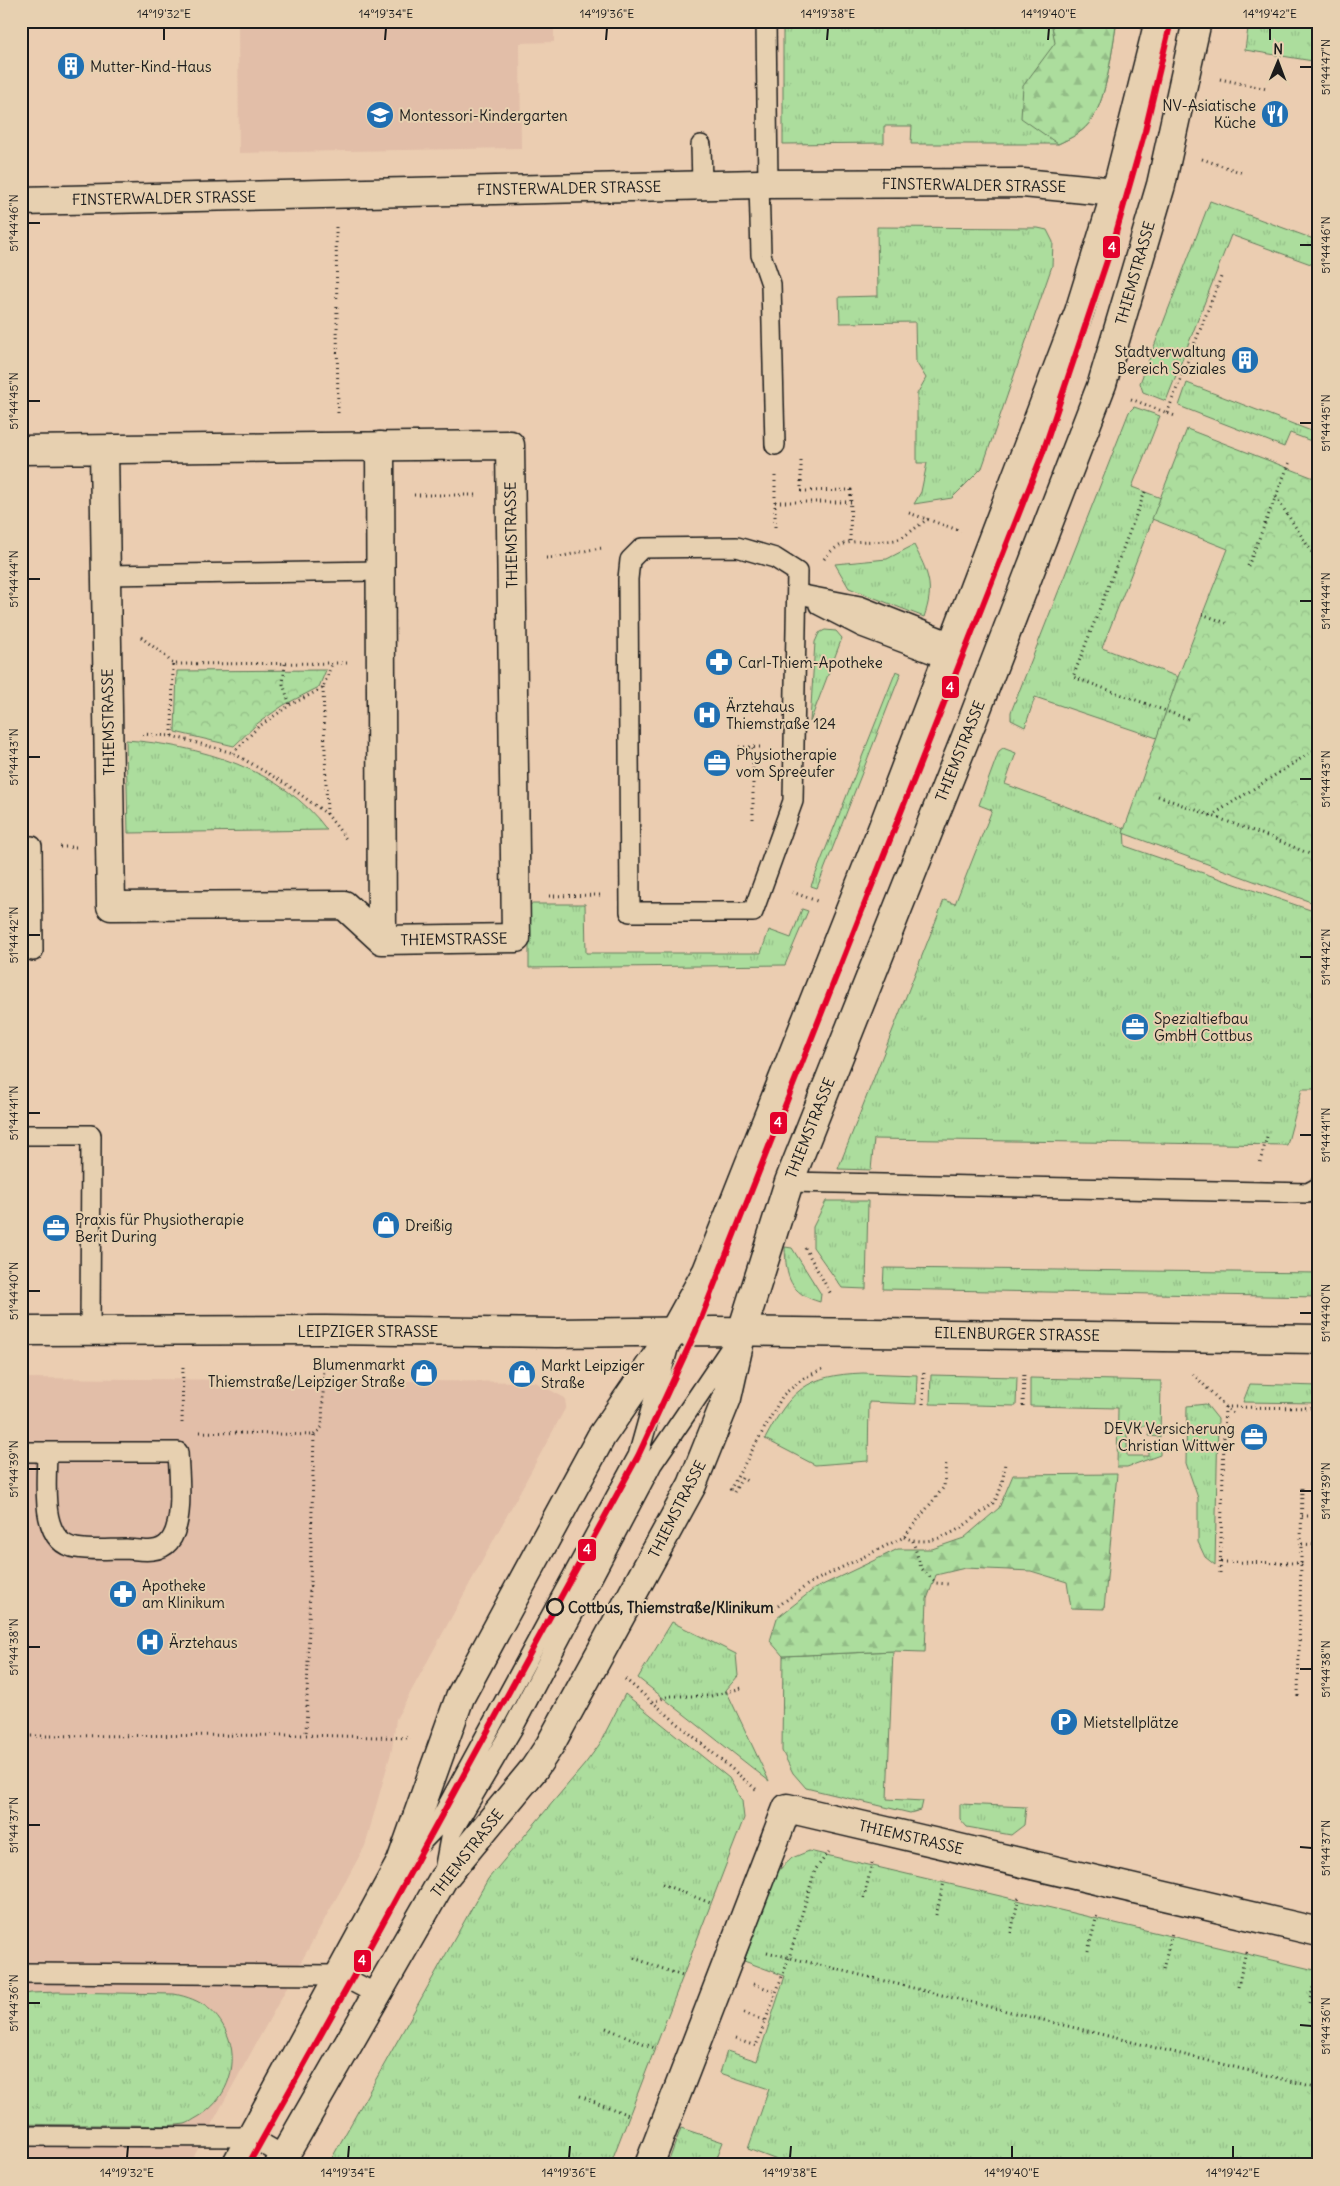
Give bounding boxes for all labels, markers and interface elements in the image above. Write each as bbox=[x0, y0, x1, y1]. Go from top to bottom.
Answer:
text: 14°19'32"E bbox=[137, 6, 191, 21]
text: 14°19'34"E bbox=[359, 6, 413, 21]
text: 14°19'36"E bbox=[580, 6, 634, 21]
text: 14°19'38"E bbox=[801, 6, 855, 21]
text: 14°19'40"E bbox=[1021, 6, 1077, 21]
text: 14°19'42"E bbox=[1243, 6, 1297, 21]
north arrow bbox=[1252, 38, 1302, 88]
text: 51°44'47"N bbox=[1318, 39, 1333, 95]
text: N bbox=[1273, 40, 1283, 58]
building icon: Mutter-Kind-Haus bbox=[56, 51, 86, 81]
place label: Mutter-Kind-Haus bbox=[90, 57, 212, 76]
place label: NV-Asiatische Küche bbox=[1162, 96, 1256, 132]
restaurant icon: NV-Asiatische Küche bbox=[1260, 99, 1290, 129]
school or university icon: Montessori-Kindergarten bbox=[365, 100, 395, 130]
place label: Montessori-Kindergarten bbox=[399, 106, 568, 125]
street label: FINSTERWALDER STRASSE bbox=[882, 174, 1067, 196]
street label: FINSTERWALDER STRASSE bbox=[477, 177, 662, 199]
street label: FINSTERWALDER STRASSE bbox=[72, 187, 257, 209]
text: 51°44'46"N bbox=[6, 194, 21, 252]
text: 51°44'46"N bbox=[1318, 216, 1333, 274]
street label: THIEMSTRASSE bbox=[1111, 219, 1159, 327]
line badge: 4 bbox=[1102, 235, 1121, 259]
text: 4 bbox=[1108, 238, 1116, 256]
place label: Stadtverwaltung Bereich Soziales bbox=[1114, 342, 1226, 378]
building icon: Stadtverwaltung Bereich Soziales bbox=[1230, 345, 1260, 375]
text: 51°44'45"N bbox=[6, 372, 21, 430]
text: 51°44'45"N bbox=[1318, 394, 1333, 452]
street label: THIEMSTRASSE bbox=[501, 481, 521, 589]
text: 51°44'44"N bbox=[6, 550, 21, 608]
text: 51°44'44"N bbox=[1318, 572, 1333, 630]
pharmacy icon: Carl-Thiem-Apotheke bbox=[704, 647, 734, 677]
place label: Carl-Thiem-Apotheke bbox=[738, 653, 883, 672]
street label: THIEMSTRASSE bbox=[98, 668, 118, 776]
line badge: 4 bbox=[941, 675, 960, 699]
text: 4 bbox=[946, 678, 954, 696]
place label: Ärztehaus Thiemstraße 124 bbox=[726, 697, 836, 733]
street label: THIEMSTRASSE bbox=[931, 698, 989, 804]
hospital icon: Ärztehaus Thiemstraße 124 bbox=[692, 700, 722, 730]
text: 51°44'43"N bbox=[6, 728, 21, 786]
place label: Physiotherapie vom Spreeufer bbox=[736, 745, 837, 781]
office icon: Physiotherapie vom Spreeufer bbox=[702, 748, 732, 778]
text: 51°44'43"N bbox=[1318, 750, 1333, 808]
text: 51°44'42"N bbox=[6, 906, 21, 964]
text: 51°44'42"N bbox=[1318, 928, 1333, 986]
street label: THIEMSTRASSE bbox=[400, 929, 508, 949]
place label: Spezialtiefbau GmbH Cottbus bbox=[1154, 1009, 1253, 1045]
office icon: Spezialtiefbau GmbH Cottbus bbox=[1120, 1012, 1150, 1042]
street label: THIEMSTRASSE bbox=[781, 1075, 839, 1181]
text: 51°44'41"N bbox=[6, 1085, 21, 1141]
text: 51°44'41"N bbox=[1318, 1107, 1333, 1163]
line badge: 4 bbox=[769, 1111, 788, 1135]
text: 4 bbox=[774, 1113, 782, 1131]
place label: Praxis für Physiotherapie Berit During bbox=[75, 1210, 244, 1246]
shop icon: Dreißig bbox=[371, 1210, 401, 1240]
office icon: Praxis für Physiotherapie Berit During bbox=[41, 1213, 71, 1243]
place label: Dreißig bbox=[405, 1216, 453, 1235]
text: 51°44'40"N bbox=[6, 1262, 21, 1320]
text: 51°44'40"N bbox=[1318, 1284, 1333, 1342]
street label: LEIPZIGER STRASSE bbox=[298, 1322, 439, 1341]
street label: EILENBURGER STRASSE bbox=[934, 1323, 1100, 1345]
place label: Blumenmarkt Thiemstraße/Leipziger Straße bbox=[208, 1355, 405, 1391]
place label: Markt Leipziger Straße bbox=[541, 1356, 645, 1392]
shop icon: Blumenmarkt Thiemstraße/Leipziger Straße bbox=[409, 1358, 439, 1388]
shop icon: Markt Leipziger Straße bbox=[507, 1359, 537, 1389]
place label: DEVK Versicherung Christian Wittwer bbox=[1104, 1419, 1235, 1455]
office icon: DEVK Versicherung Christian Wittwer bbox=[1239, 1422, 1269, 1452]
text: 51°44'39"N bbox=[6, 1440, 21, 1498]
street label: THIEMSTRASSE bbox=[644, 1457, 710, 1561]
text: 51°44'39"N bbox=[1318, 1462, 1333, 1520]
line badge: 4 bbox=[577, 1538, 597, 1562]
text: 4 bbox=[583, 1540, 591, 1558]
place label: Apotheke am Klinikum bbox=[142, 1576, 225, 1612]
pharmacy icon: Apotheke am Klinikum bbox=[108, 1579, 138, 1609]
marker: Cottbus, Thiemstraße/Klinikum bbox=[546, 1598, 564, 1616]
place label: Cottbus, Thiemstraße/Klinikum bbox=[568, 1598, 774, 1617]
text: 51°44'38"N bbox=[6, 1618, 21, 1676]
hospital icon: Ärztehaus bbox=[135, 1627, 165, 1657]
place label: Ärztehaus bbox=[169, 1633, 238, 1652]
text: 51°44'38"N bbox=[1318, 1640, 1333, 1698]
parking icon: Mietstellplätze bbox=[1049, 1707, 1079, 1737]
place label: Mietstellplätze bbox=[1083, 1713, 1179, 1732]
text: 51°44'37"N bbox=[6, 1797, 21, 1853]
street label: THIEMSTRASSE bbox=[427, 1805, 508, 1901]
street label: THIEMSTRASSE bbox=[857, 1816, 965, 1858]
text: 51°44'37"N bbox=[1318, 1820, 1333, 1876]
line badge: 4 bbox=[353, 1949, 372, 1973]
text: 4 bbox=[358, 1951, 366, 1969]
text: 51°44'36"N bbox=[6, 1974, 21, 2032]
text: 51°44'36"N bbox=[1318, 1997, 1333, 2055]
text: 14°19'32"E bbox=[100, 2165, 154, 2180]
text: 14°19'34"E bbox=[321, 2165, 375, 2180]
text: 14°19'36"E bbox=[542, 2165, 596, 2180]
text: 14°19'38"E bbox=[763, 2165, 817, 2180]
text: 14°19'40"E bbox=[984, 2165, 1040, 2180]
text: 14°19'42"E bbox=[1206, 2165, 1260, 2180]

